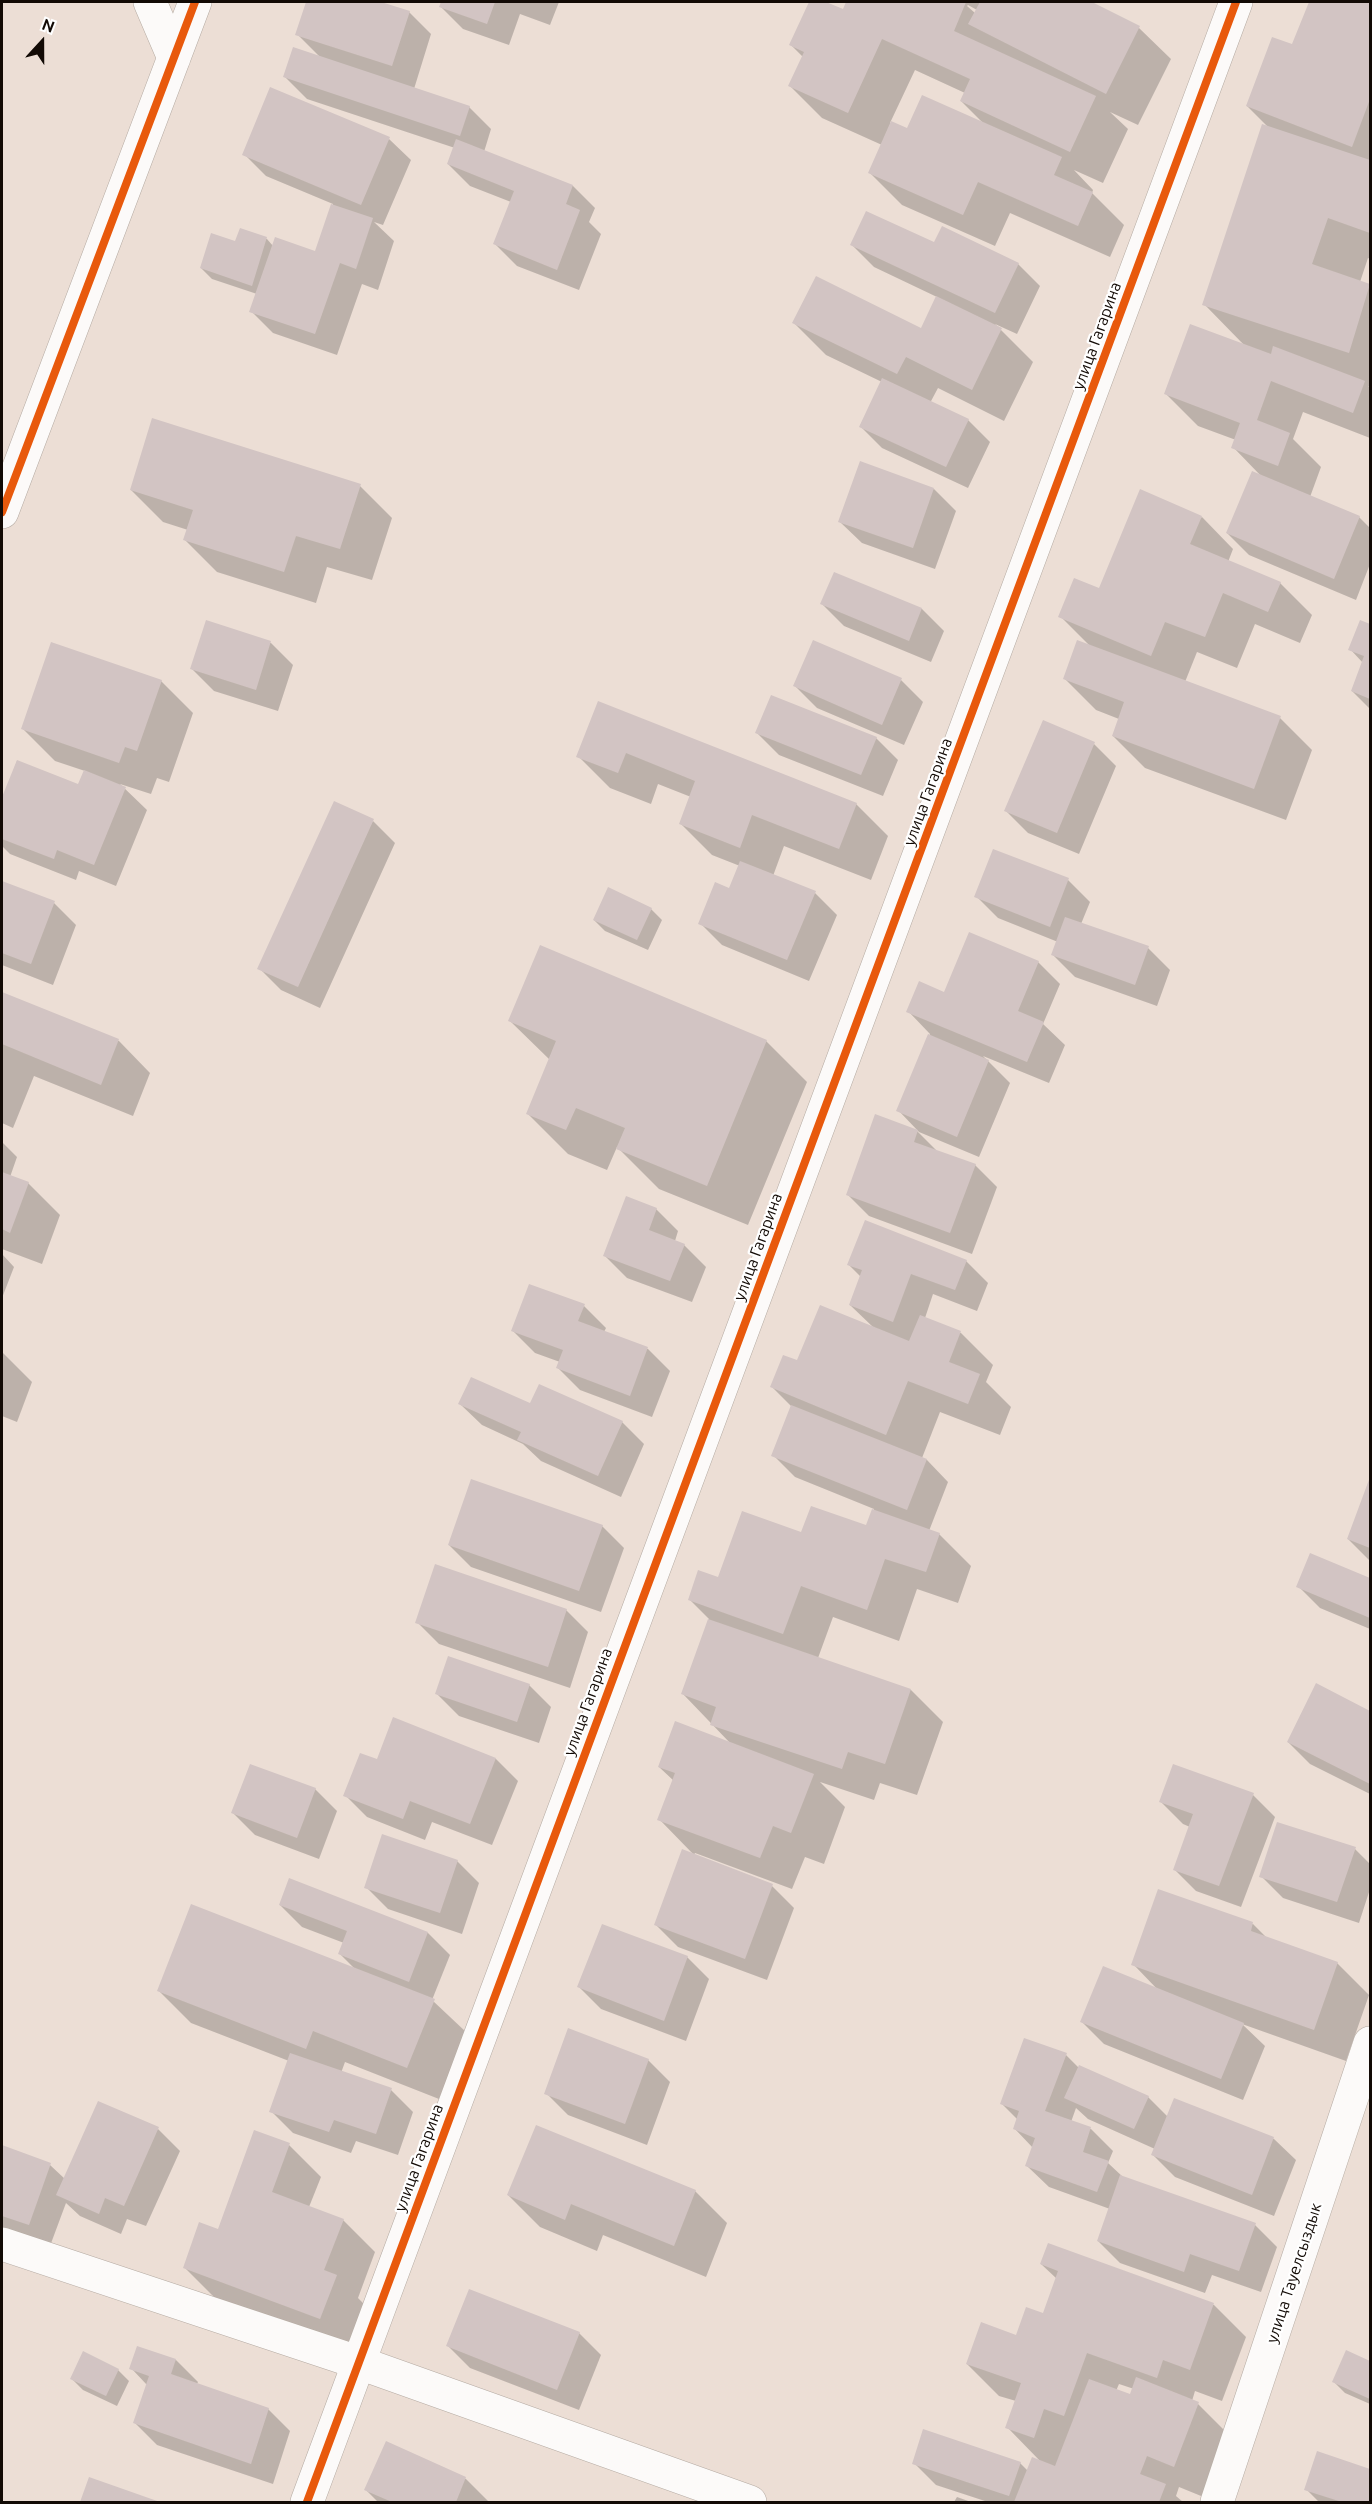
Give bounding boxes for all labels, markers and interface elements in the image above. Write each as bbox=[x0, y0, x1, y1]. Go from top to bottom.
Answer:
north arrow bbox=[12, 12, 72, 72]
text: N bbox=[40, 15, 57, 36]
street label: улица Гагарина bbox=[1069, 279, 1125, 393]
street label: улица Гагарина bbox=[900, 735, 956, 849]
street label: улица Гагарина bbox=[730, 1190, 786, 1304]
street label: улица Гагарина bbox=[560, 1645, 616, 1759]
street label: улица Гагарина bbox=[391, 2101, 447, 2215]
street label: улица Тауелсыздык bbox=[1262, 2200, 1326, 2346]

